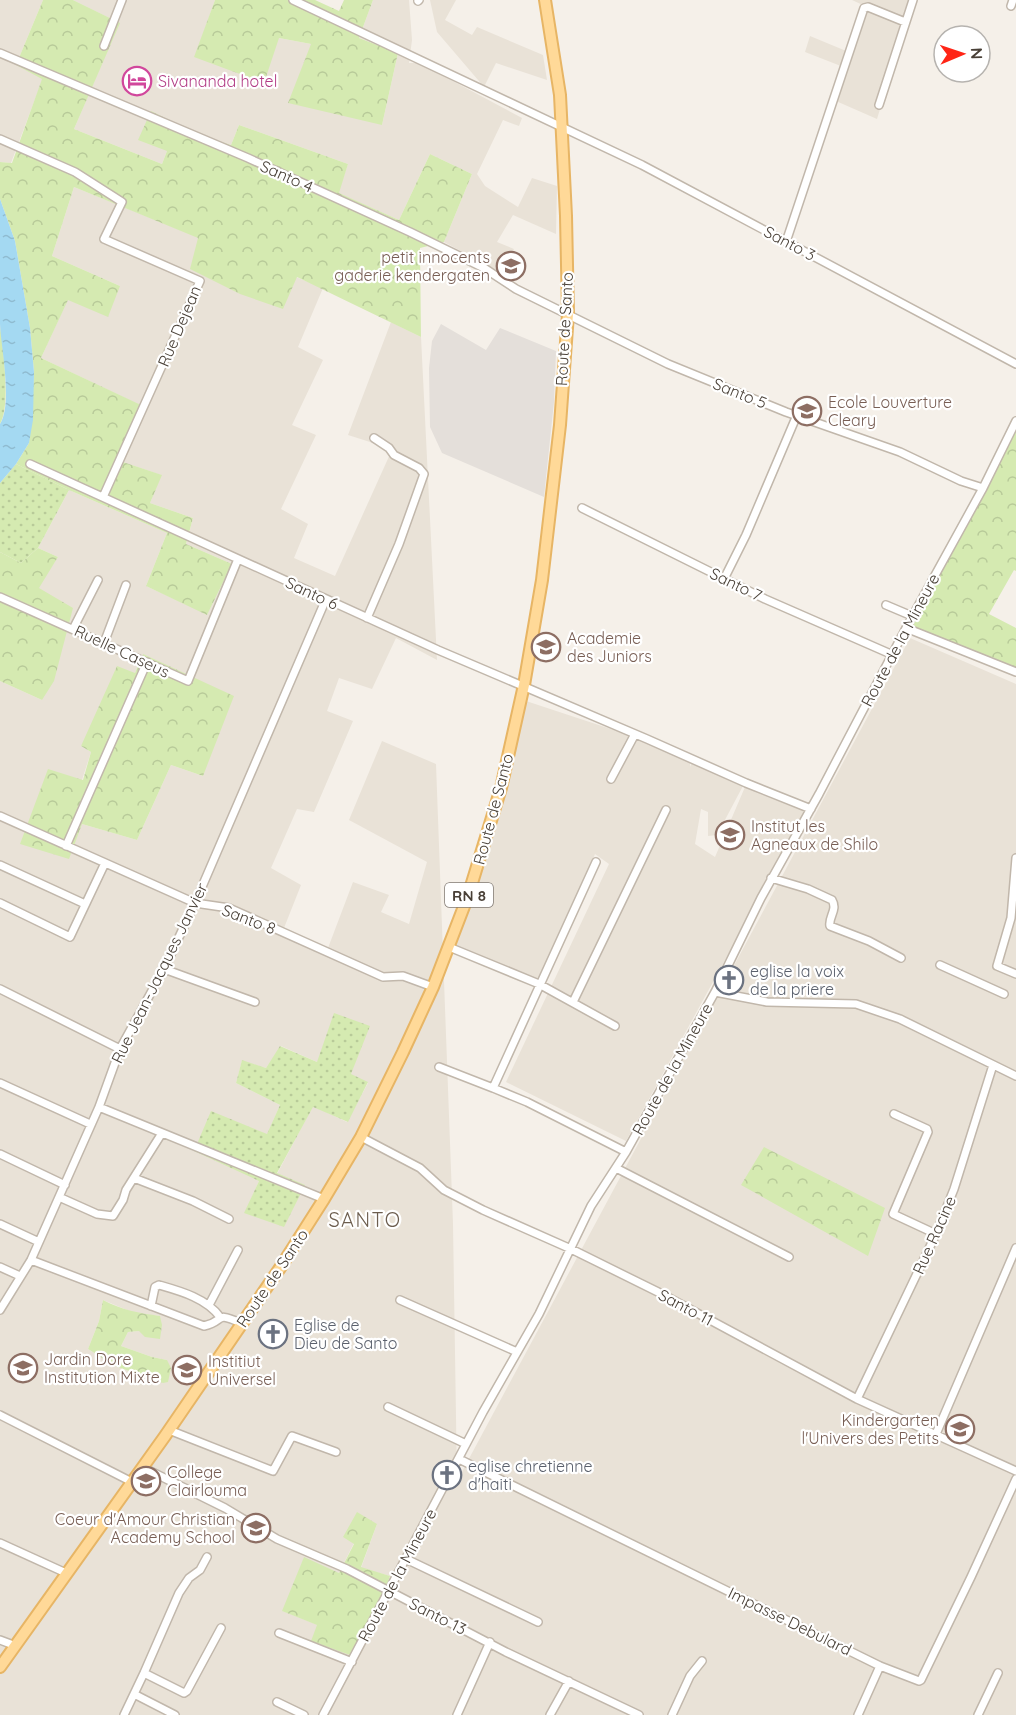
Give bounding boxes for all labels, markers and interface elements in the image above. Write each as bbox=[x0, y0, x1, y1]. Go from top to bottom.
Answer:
north arrow bbox=[932, 24, 992, 84]
text: N bbox=[967, 47, 987, 60]
hotel icon: Sivananda hotel bbox=[121, 65, 153, 97]
place label: Sivananda hotel bbox=[158, 71, 277, 91]
street label: Santo 4 bbox=[257, 156, 317, 196]
street label: Santo 3 bbox=[761, 221, 819, 265]
place label: petit innocents gaderie kendergaten bbox=[334, 247, 490, 285]
school or university icon: petit innocents gaderie kendergaten bbox=[495, 250, 527, 282]
street label: Route de Santo bbox=[551, 271, 577, 387]
street label: Rue Dejean bbox=[153, 282, 205, 370]
street label: Santo 5 bbox=[710, 373, 770, 413]
place label: Ecole Louverture Cleary bbox=[828, 392, 952, 430]
school or university icon: Ecole Louverture Cleary bbox=[791, 395, 823, 427]
street label: Santo 7 bbox=[707, 563, 765, 605]
street label: Route de la Mineure bbox=[856, 570, 944, 710]
street label: Santo 6 bbox=[282, 572, 342, 614]
street label: Ruelle Caseus bbox=[71, 620, 173, 682]
place label: Academie des Juniors bbox=[567, 628, 652, 666]
school or university icon: Academie des Juniors bbox=[530, 631, 562, 663]
street label: Route de Santo bbox=[469, 751, 517, 867]
place label: Institut les Agneaux de Shilo bbox=[751, 816, 878, 854]
school or university icon: Institut les Agneaux de Shilo bbox=[714, 819, 746, 851]
street label: Rue Jean-Jacques Janvier bbox=[107, 879, 211, 1067]
road number: RN 8 bbox=[445, 883, 493, 907]
street label: Santo 8 bbox=[219, 900, 279, 938]
place label: eglise la voix de la priere bbox=[750, 961, 844, 999]
church icon: eglise la voix de la priere bbox=[713, 964, 745, 996]
street label: Route de la Mineure bbox=[627, 999, 717, 1139]
street label: Rue Racine bbox=[908, 1193, 960, 1277]
district label: SANTO bbox=[328, 1207, 402, 1232]
street label: Route de Santo bbox=[232, 1225, 312, 1331]
street label: Santo 11 bbox=[655, 1284, 717, 1330]
place label: Eglise de Dieu de Santo bbox=[294, 1315, 398, 1353]
church icon: Eglise de Dieu de Santo bbox=[257, 1318, 289, 1350]
place label: Jardin Dore Institution Mixte bbox=[44, 1349, 160, 1387]
place label: Institiut Universel bbox=[208, 1351, 276, 1389]
school or university icon: Jardin Dore Institution Mixte bbox=[7, 1352, 39, 1384]
school or university icon: Institiut Universel bbox=[171, 1354, 203, 1386]
place label: Kindergarten l'Univers des Petits bbox=[802, 1410, 939, 1448]
school or university icon: Kindergarten l'Univers des Petits bbox=[944, 1413, 976, 1445]
place label: eglise chretienne d'haiti bbox=[468, 1456, 593, 1494]
church icon: eglise chretienne d'haiti bbox=[431, 1459, 463, 1491]
place label: College Clairlouma bbox=[167, 1462, 247, 1500]
school or university icon: College Clairlouma bbox=[130, 1465, 162, 1497]
street label: Route de la Mineure bbox=[353, 1505, 441, 1645]
place label: Coeur d'Amour Christian Academy School bbox=[55, 1509, 235, 1547]
school or university icon: Coeur d'Amour Christian Academy School bbox=[240, 1512, 272, 1544]
street label: Impasse Debulard bbox=[725, 1582, 855, 1660]
street label: Santo 13 bbox=[406, 1593, 470, 1639]

